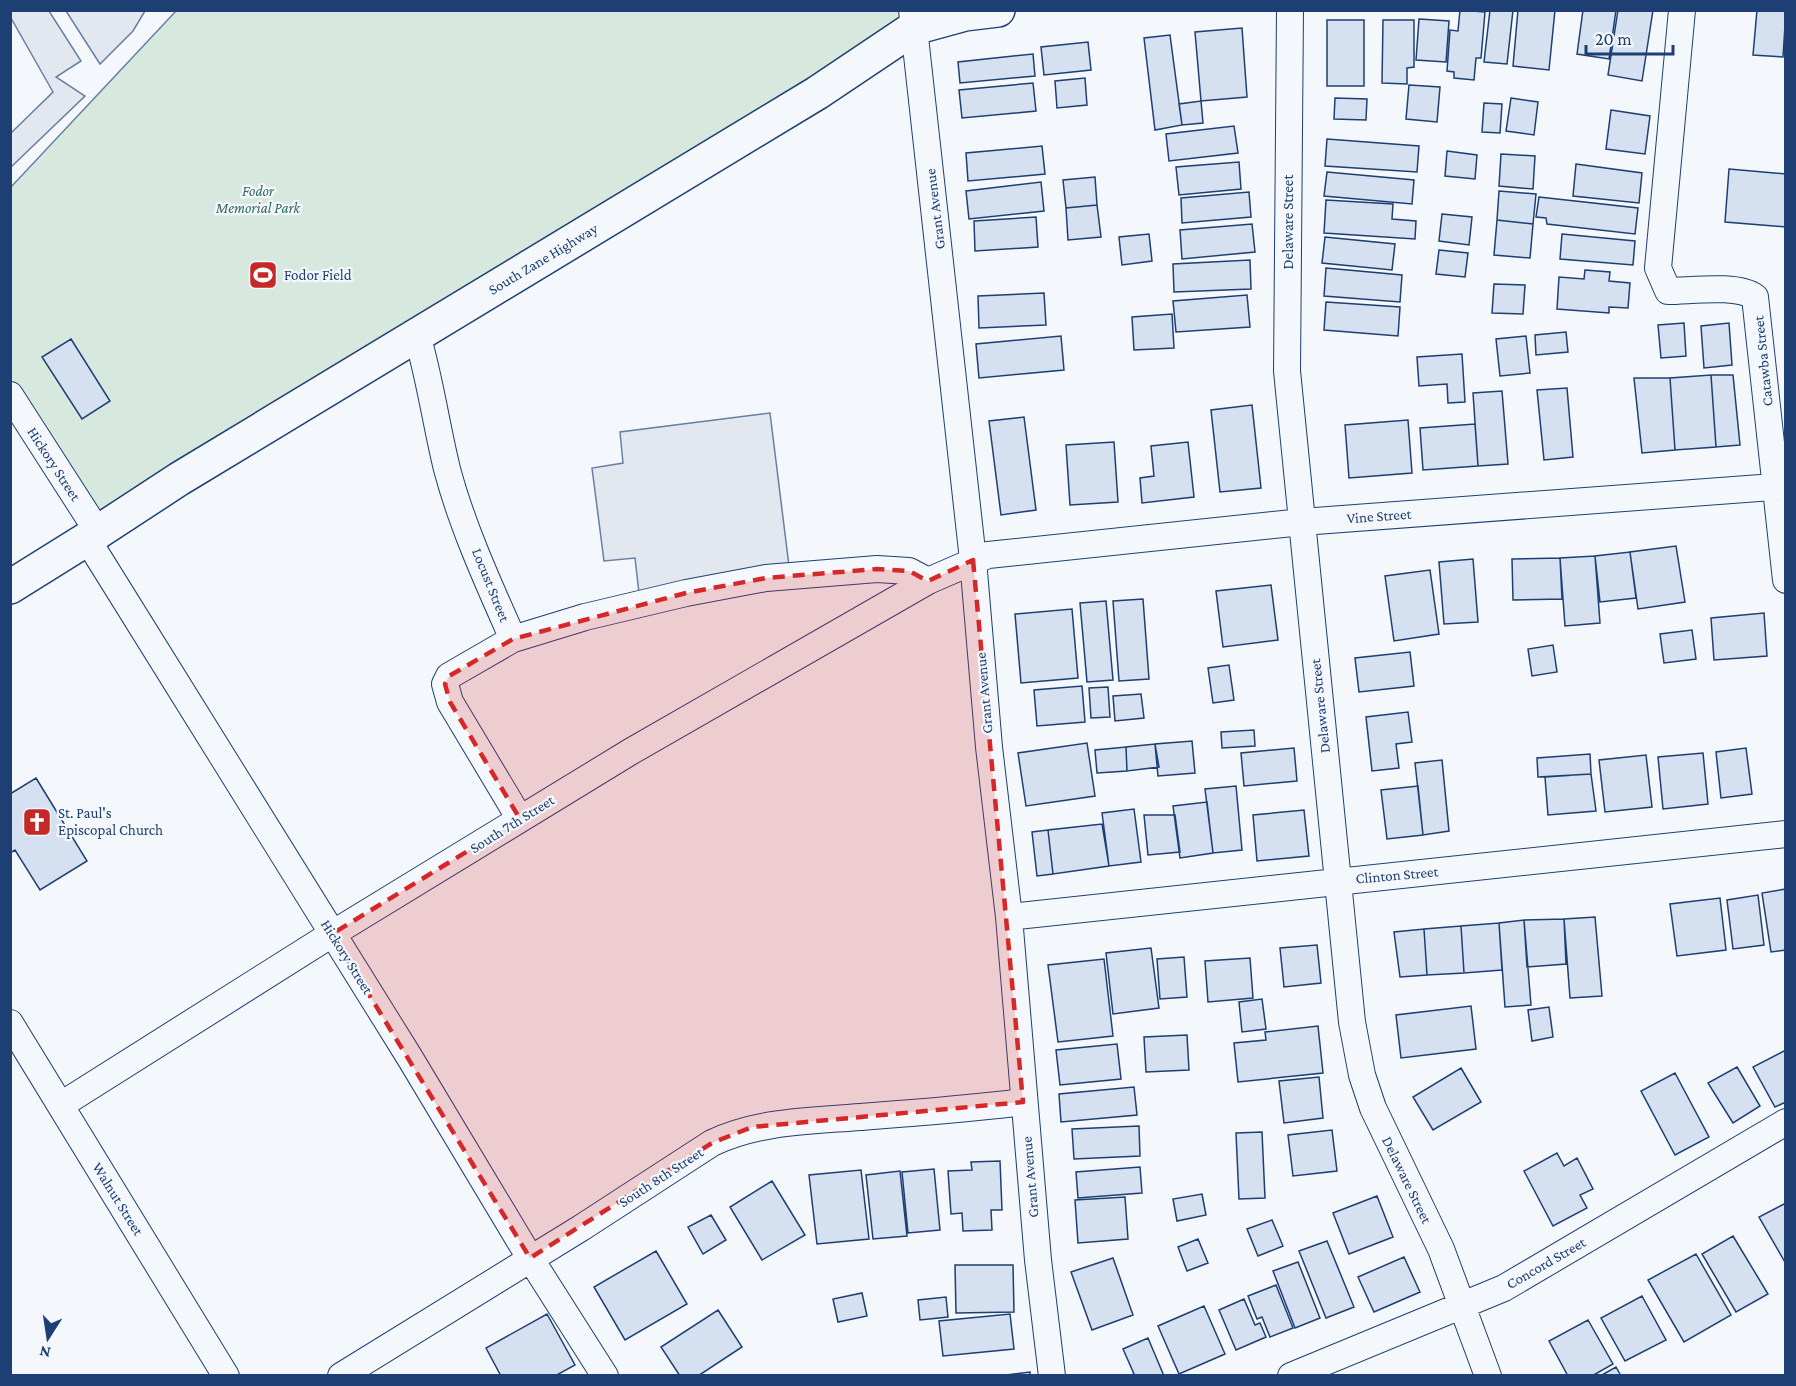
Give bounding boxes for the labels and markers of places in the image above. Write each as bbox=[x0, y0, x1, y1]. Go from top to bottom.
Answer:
sports icon: Fodor Field bbox=[247, 259, 279, 291]
place label: Fodor Field bbox=[284, 267, 352, 283]
place label: St. Paul's Episcopal Church bbox=[58, 805, 163, 839]
church icon: St. Paul's Episcopal Church bbox=[21, 806, 53, 838]

